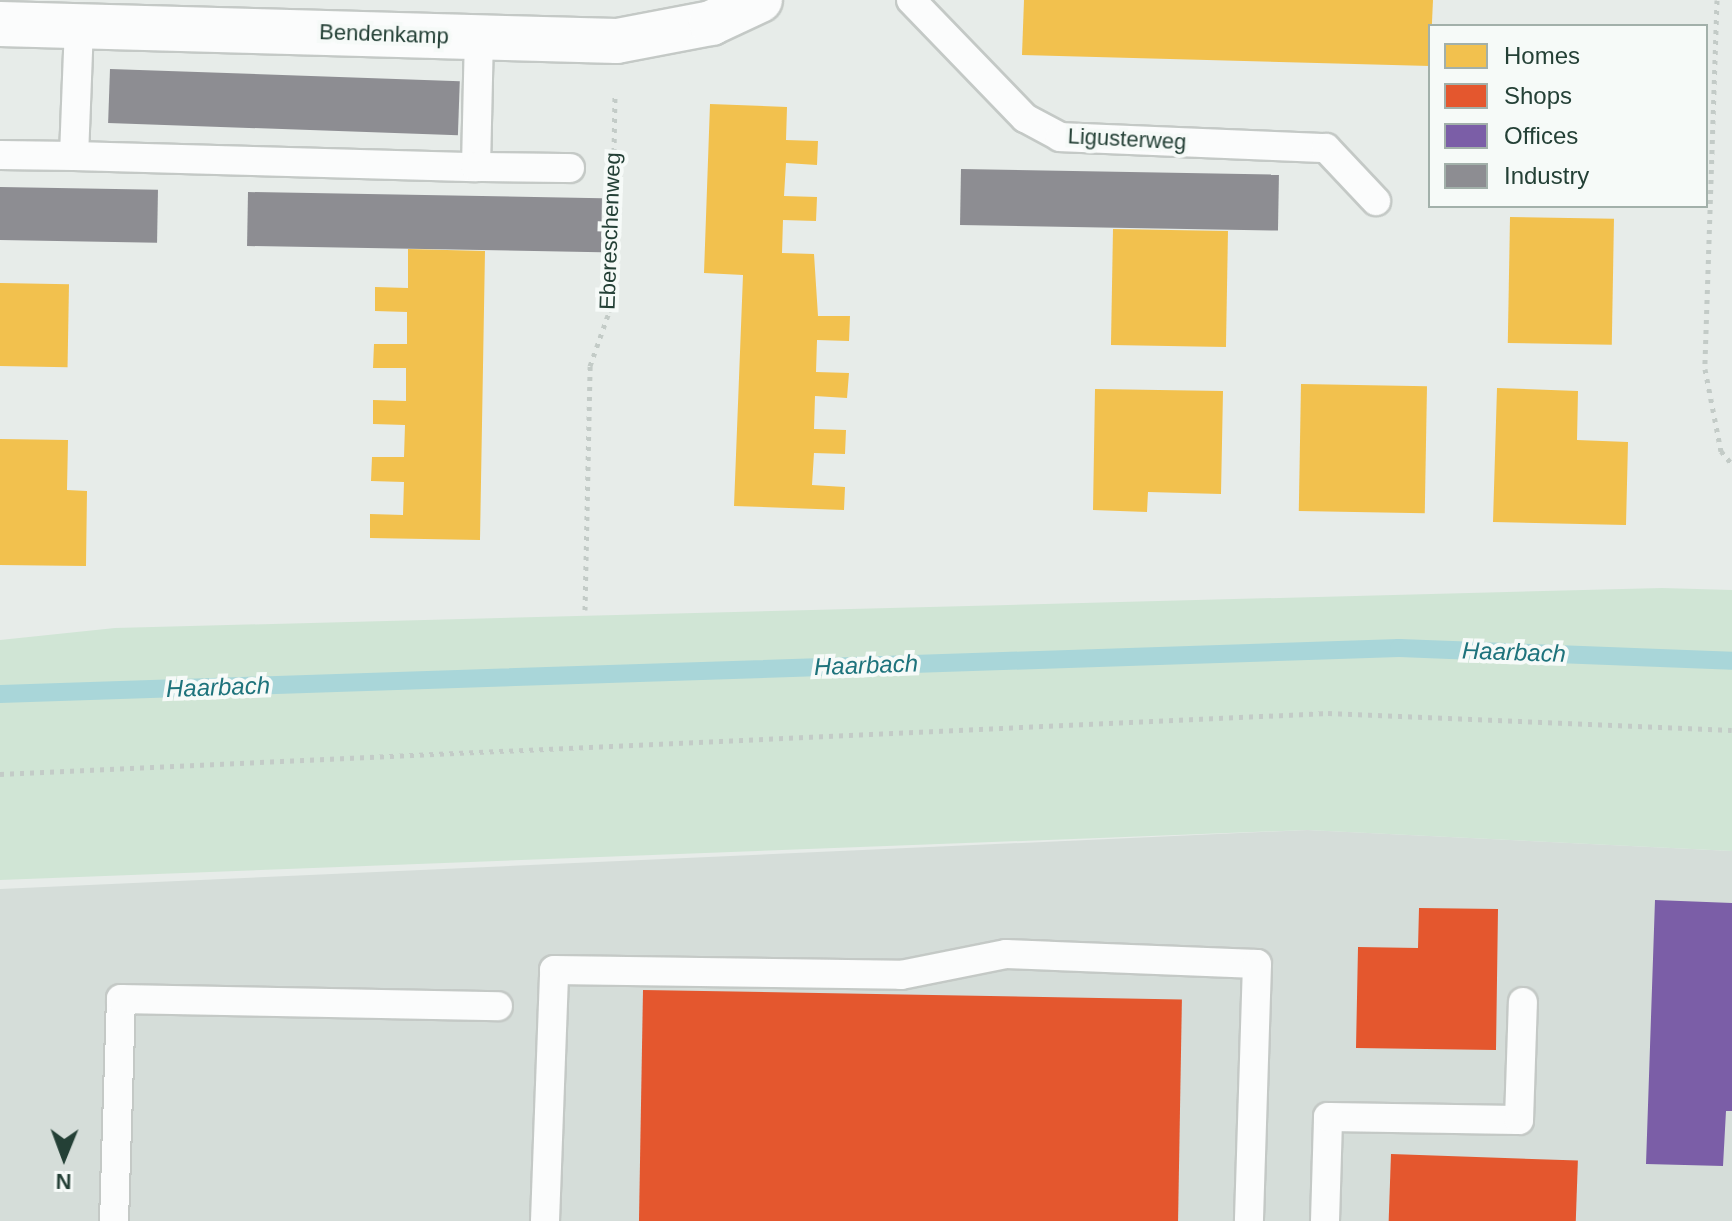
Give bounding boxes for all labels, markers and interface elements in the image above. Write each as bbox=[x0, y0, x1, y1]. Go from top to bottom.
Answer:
street label: Bendenkamp bbox=[319, 19, 449, 49]
legend bbox=[1428, 24, 1708, 208]
text: Homes bbox=[1504, 42, 1580, 69]
text: Shops bbox=[1504, 82, 1572, 109]
text: Offices bbox=[1504, 122, 1578, 149]
street label: Ligusterweg bbox=[1067, 123, 1187, 155]
street label: Ebereschenweg bbox=[594, 152, 626, 310]
text: Industry bbox=[1504, 162, 1589, 189]
water label: Haarbach bbox=[1461, 636, 1567, 668]
water label: Haarbach bbox=[813, 649, 919, 681]
water label: Haarbach bbox=[165, 671, 271, 703]
north arrow bbox=[24, 1117, 104, 1197]
text: N bbox=[55, 1169, 72, 1194]

